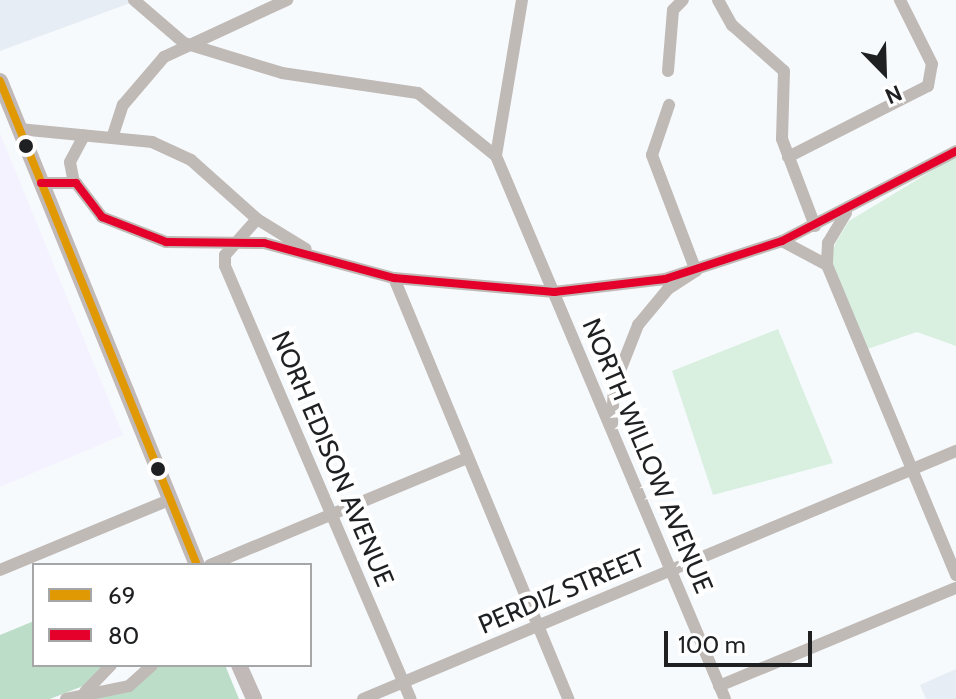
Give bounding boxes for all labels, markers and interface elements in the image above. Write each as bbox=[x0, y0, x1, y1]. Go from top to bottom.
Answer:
north arrow bbox=[844, 32, 924, 112]
text: N bbox=[881, 79, 906, 110]
unlabelled marker bbox=[18, 138, 34, 154]
street label: NORTH WILLOW AVENUE bbox=[575, 314, 719, 598]
street label: NORH EDISON AVENUE bbox=[264, 327, 400, 591]
unlabelled marker bbox=[150, 461, 166, 477]
street label: PERDIZ STREET bbox=[474, 543, 650, 641]
legend bbox=[32, 563, 312, 667]
text: 69 bbox=[108, 581, 135, 610]
scale bar bbox=[668, 615, 816, 665]
text: 80 bbox=[108, 621, 139, 650]
text: 100 m bbox=[678, 630, 746, 659]

